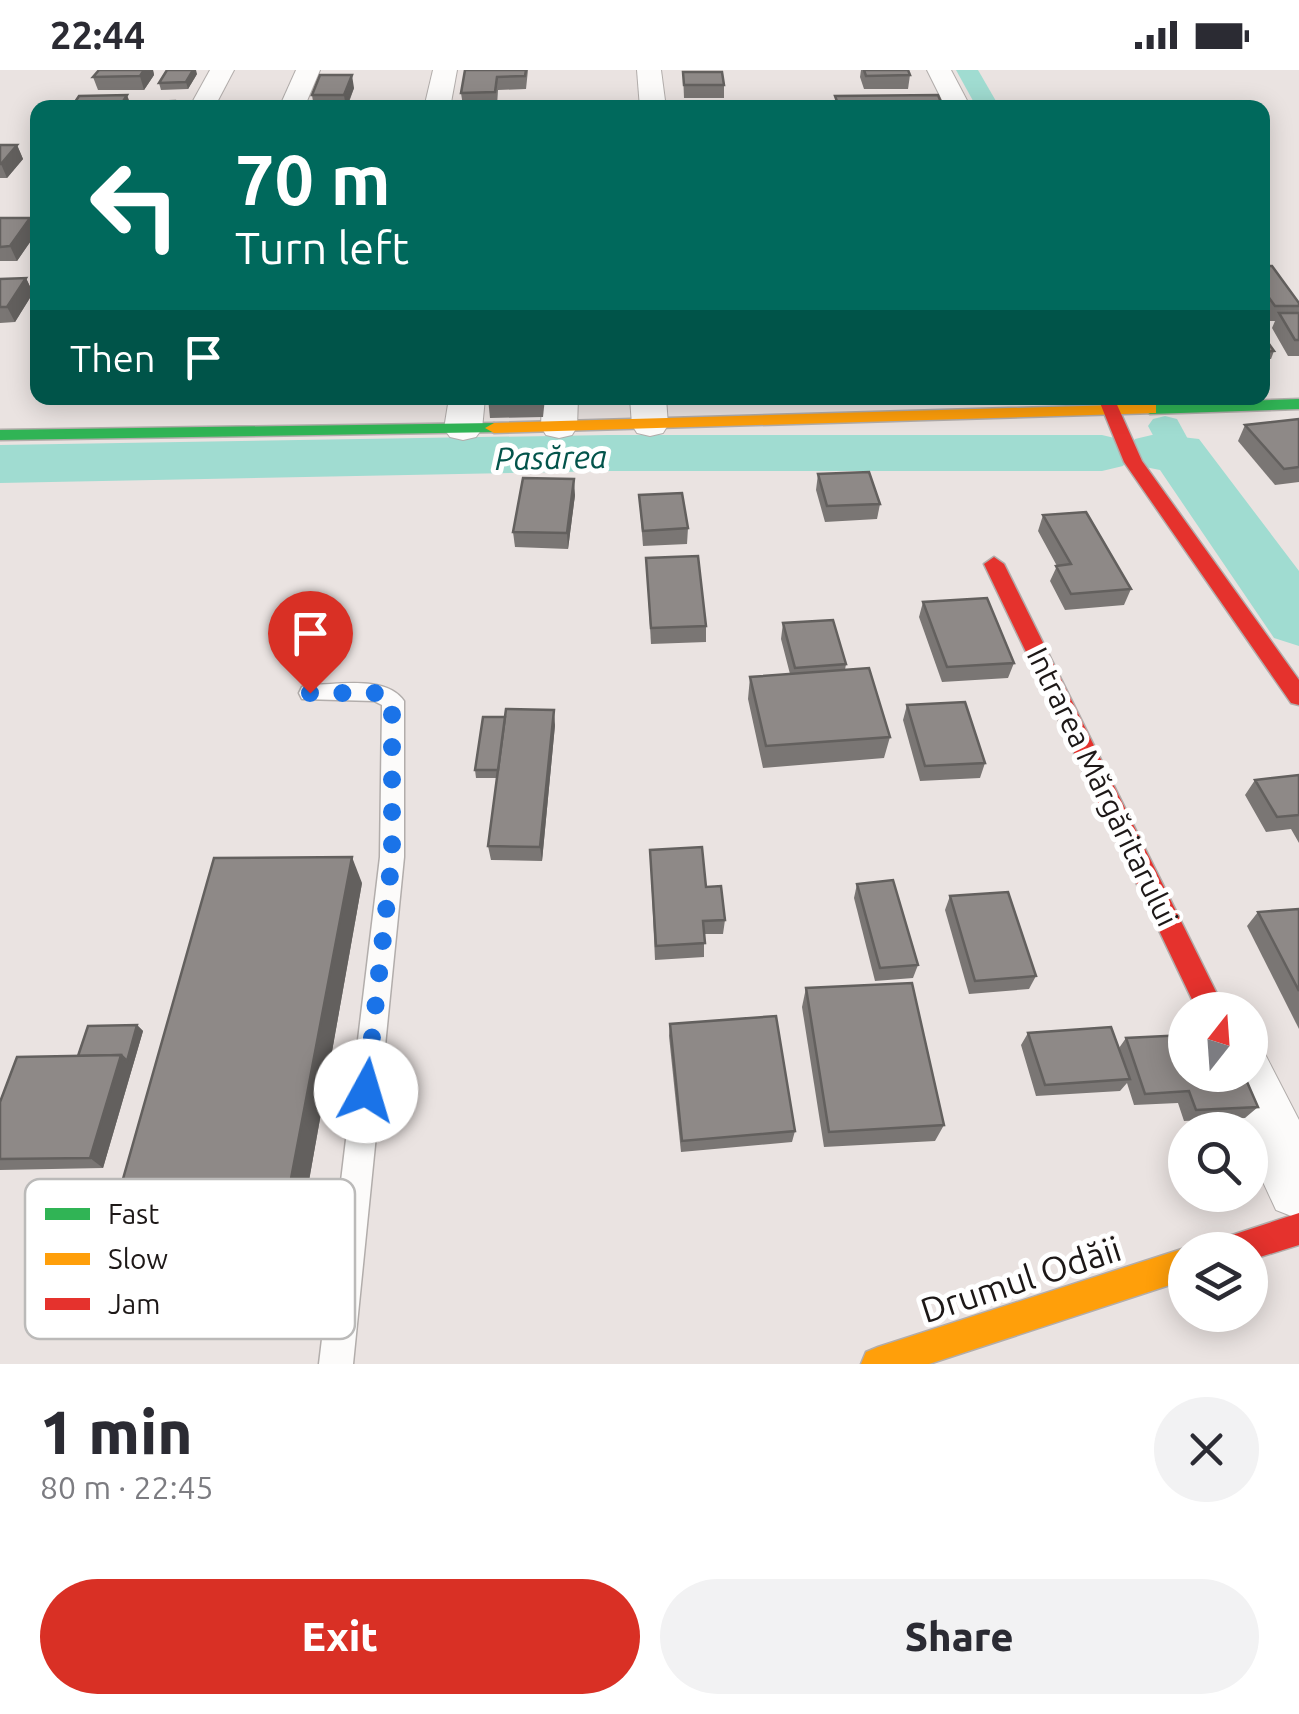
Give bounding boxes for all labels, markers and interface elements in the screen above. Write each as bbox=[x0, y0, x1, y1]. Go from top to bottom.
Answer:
text: 22:44 bbox=[50, 14, 145, 56]
icon: left bbox=[70, 140, 200, 270]
text: 70 m bbox=[235, 140, 391, 218]
text: Turn left bbox=[235, 222, 409, 273]
icon: arrive bbox=[176, 330, 231, 385]
text: Then bbox=[70, 337, 156, 379]
water label: Pasărea bbox=[495, 438, 607, 476]
pin bbox=[268, 591, 353, 694]
icon: arrive bbox=[283, 606, 338, 661]
street label: Intrarea Mărgăritarului bbox=[1021, 642, 1185, 931]
north arrow bbox=[1168, 992, 1268, 1092]
map controls bbox=[1168, 992, 1268, 1332]
position arrow bbox=[314, 1039, 418, 1143]
button: search bbox=[1168, 1112, 1268, 1212]
legend bbox=[25, 1179, 355, 1339]
text: Fast bbox=[108, 1198, 159, 1229]
street label: Drumul Odăii bbox=[916, 1228, 1126, 1330]
button: layers bbox=[1168, 1232, 1268, 1332]
text: Slow bbox=[108, 1243, 168, 1274]
text: Jam bbox=[108, 1288, 160, 1319]
button: close bbox=[1154, 1397, 1259, 1502]
text: 1 min bbox=[40, 1398, 193, 1465]
text: 80 m · 22:45 bbox=[40, 1469, 214, 1505]
button: Exit bbox=[40, 1579, 640, 1694]
button: Share bbox=[660, 1579, 1259, 1694]

